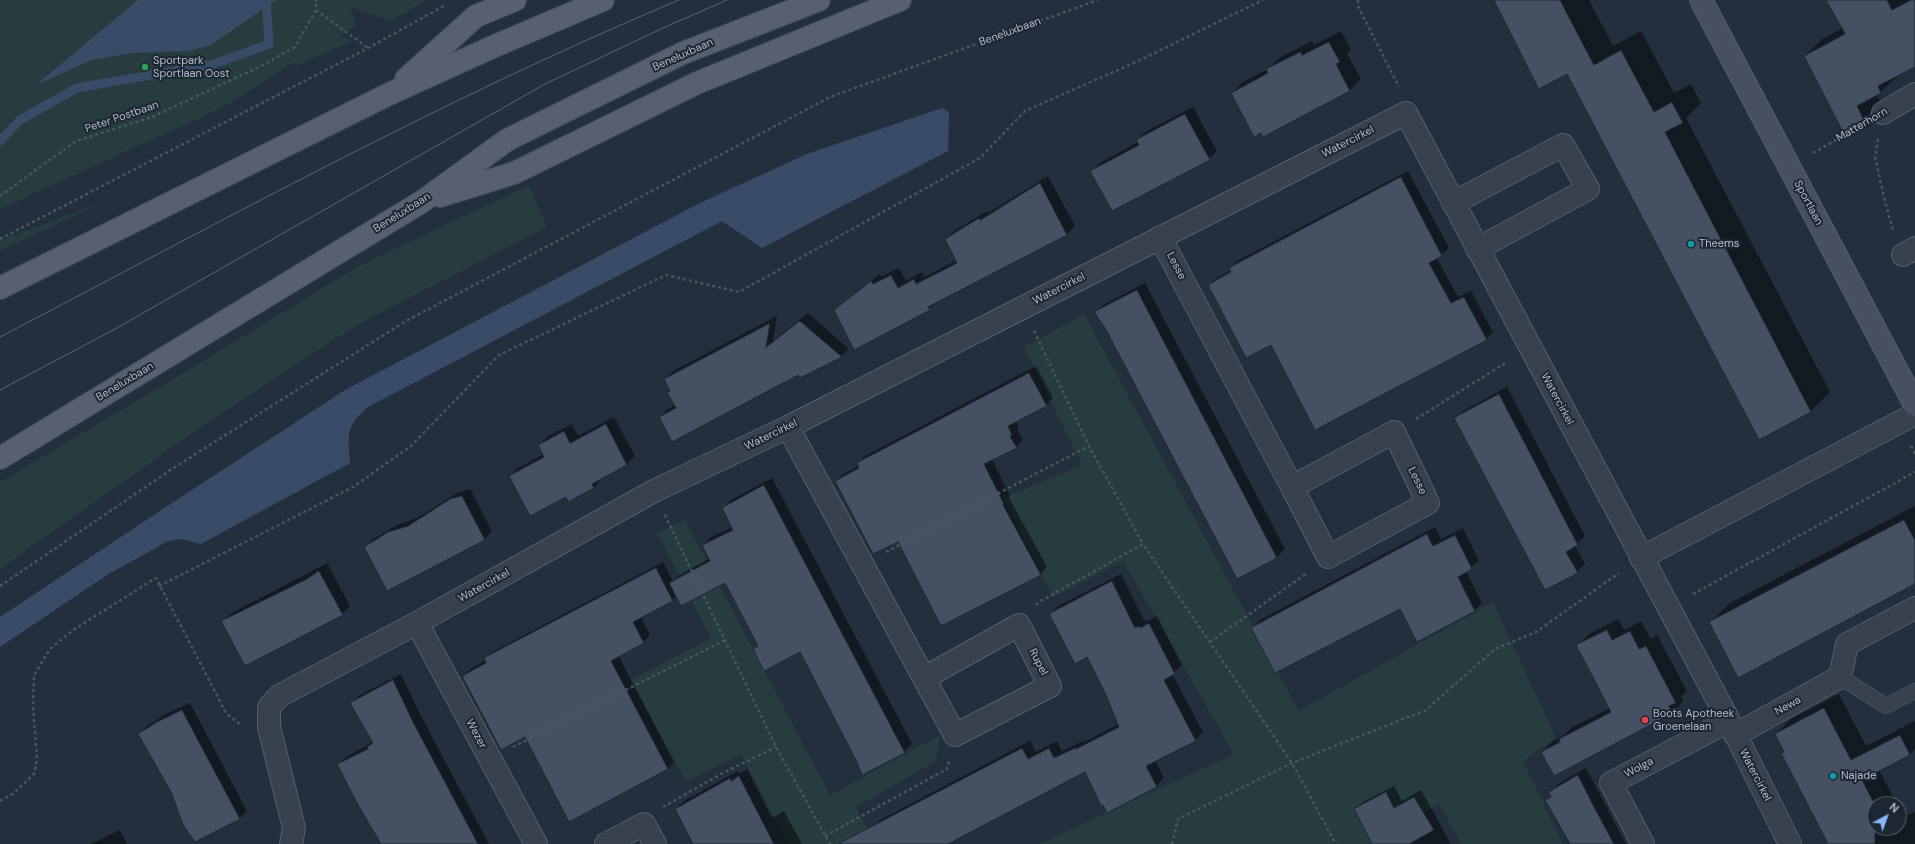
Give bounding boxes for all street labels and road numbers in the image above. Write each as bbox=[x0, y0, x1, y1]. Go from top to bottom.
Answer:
street label: Beneluxbaan bbox=[977, 15, 1043, 49]
street label: Beneluxbaan bbox=[651, 36, 715, 74]
street label: Peter Postbaan bbox=[84, 98, 160, 136]
street label: Matterhorn bbox=[1834, 105, 1890, 145]
street label: Watercirkel bbox=[1320, 123, 1376, 161]
street label: Sportlaan bbox=[1791, 178, 1825, 228]
street label: Beneluxbaan bbox=[371, 190, 433, 236]
street label: Lesse bbox=[1163, 250, 1189, 282]
street label: Watercirkel bbox=[1031, 270, 1087, 308]
street label: Beneluxbaan bbox=[94, 360, 156, 404]
street label: Watercirkel bbox=[1538, 371, 1576, 427]
street label: Watercirkel bbox=[742, 417, 800, 453]
street label: Lesse bbox=[1405, 465, 1429, 497]
street label: Watercirkel bbox=[456, 566, 512, 606]
street label: Rupel bbox=[1026, 646, 1050, 678]
street label: Newa bbox=[1773, 693, 1803, 719]
street label: Wezer bbox=[463, 717, 489, 751]
street label: Watercirkel bbox=[1736, 747, 1774, 803]
street label: Wolga bbox=[1622, 755, 1656, 781]

